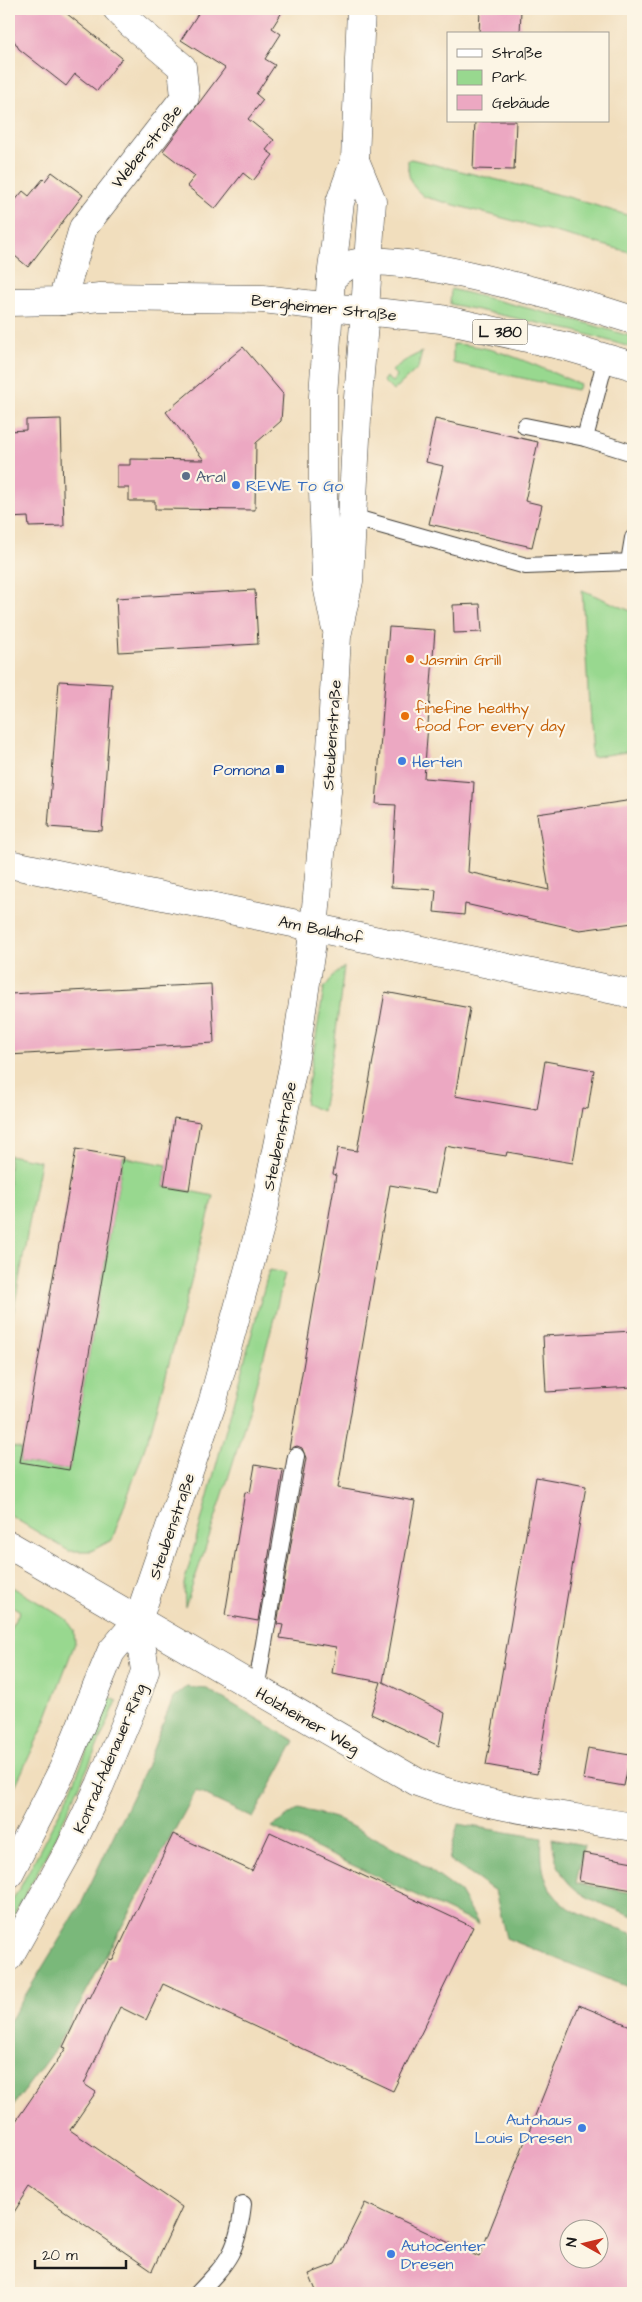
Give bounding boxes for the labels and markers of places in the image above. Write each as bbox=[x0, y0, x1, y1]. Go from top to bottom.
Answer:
place label: Aral bbox=[196, 466, 226, 488]
marker: Aral bbox=[180, 470, 192, 482]
place label: REWE To Go bbox=[246, 475, 343, 497]
marker: REWE To Go bbox=[230, 479, 242, 491]
place label: Jasmin Grill bbox=[420, 649, 501, 671]
marker: Jasmin Grill bbox=[404, 653, 416, 665]
place label: finefine healthy food for every day bbox=[415, 697, 566, 738]
marker: finefine healthy food for every day bbox=[399, 710, 411, 722]
place label: Herten bbox=[412, 751, 462, 773]
marker: Herten bbox=[396, 755, 408, 767]
place label: Pomona bbox=[213, 759, 270, 781]
marker: Pomona bbox=[274, 763, 286, 775]
place label: Autohaus Louis Dresen bbox=[474, 2109, 572, 2149]
marker: Autohaus Louis Dresen bbox=[576, 2122, 588, 2134]
place label: Autocenter Dresen bbox=[401, 2235, 486, 2275]
marker: Autocenter Dresen bbox=[385, 2248, 397, 2260]

